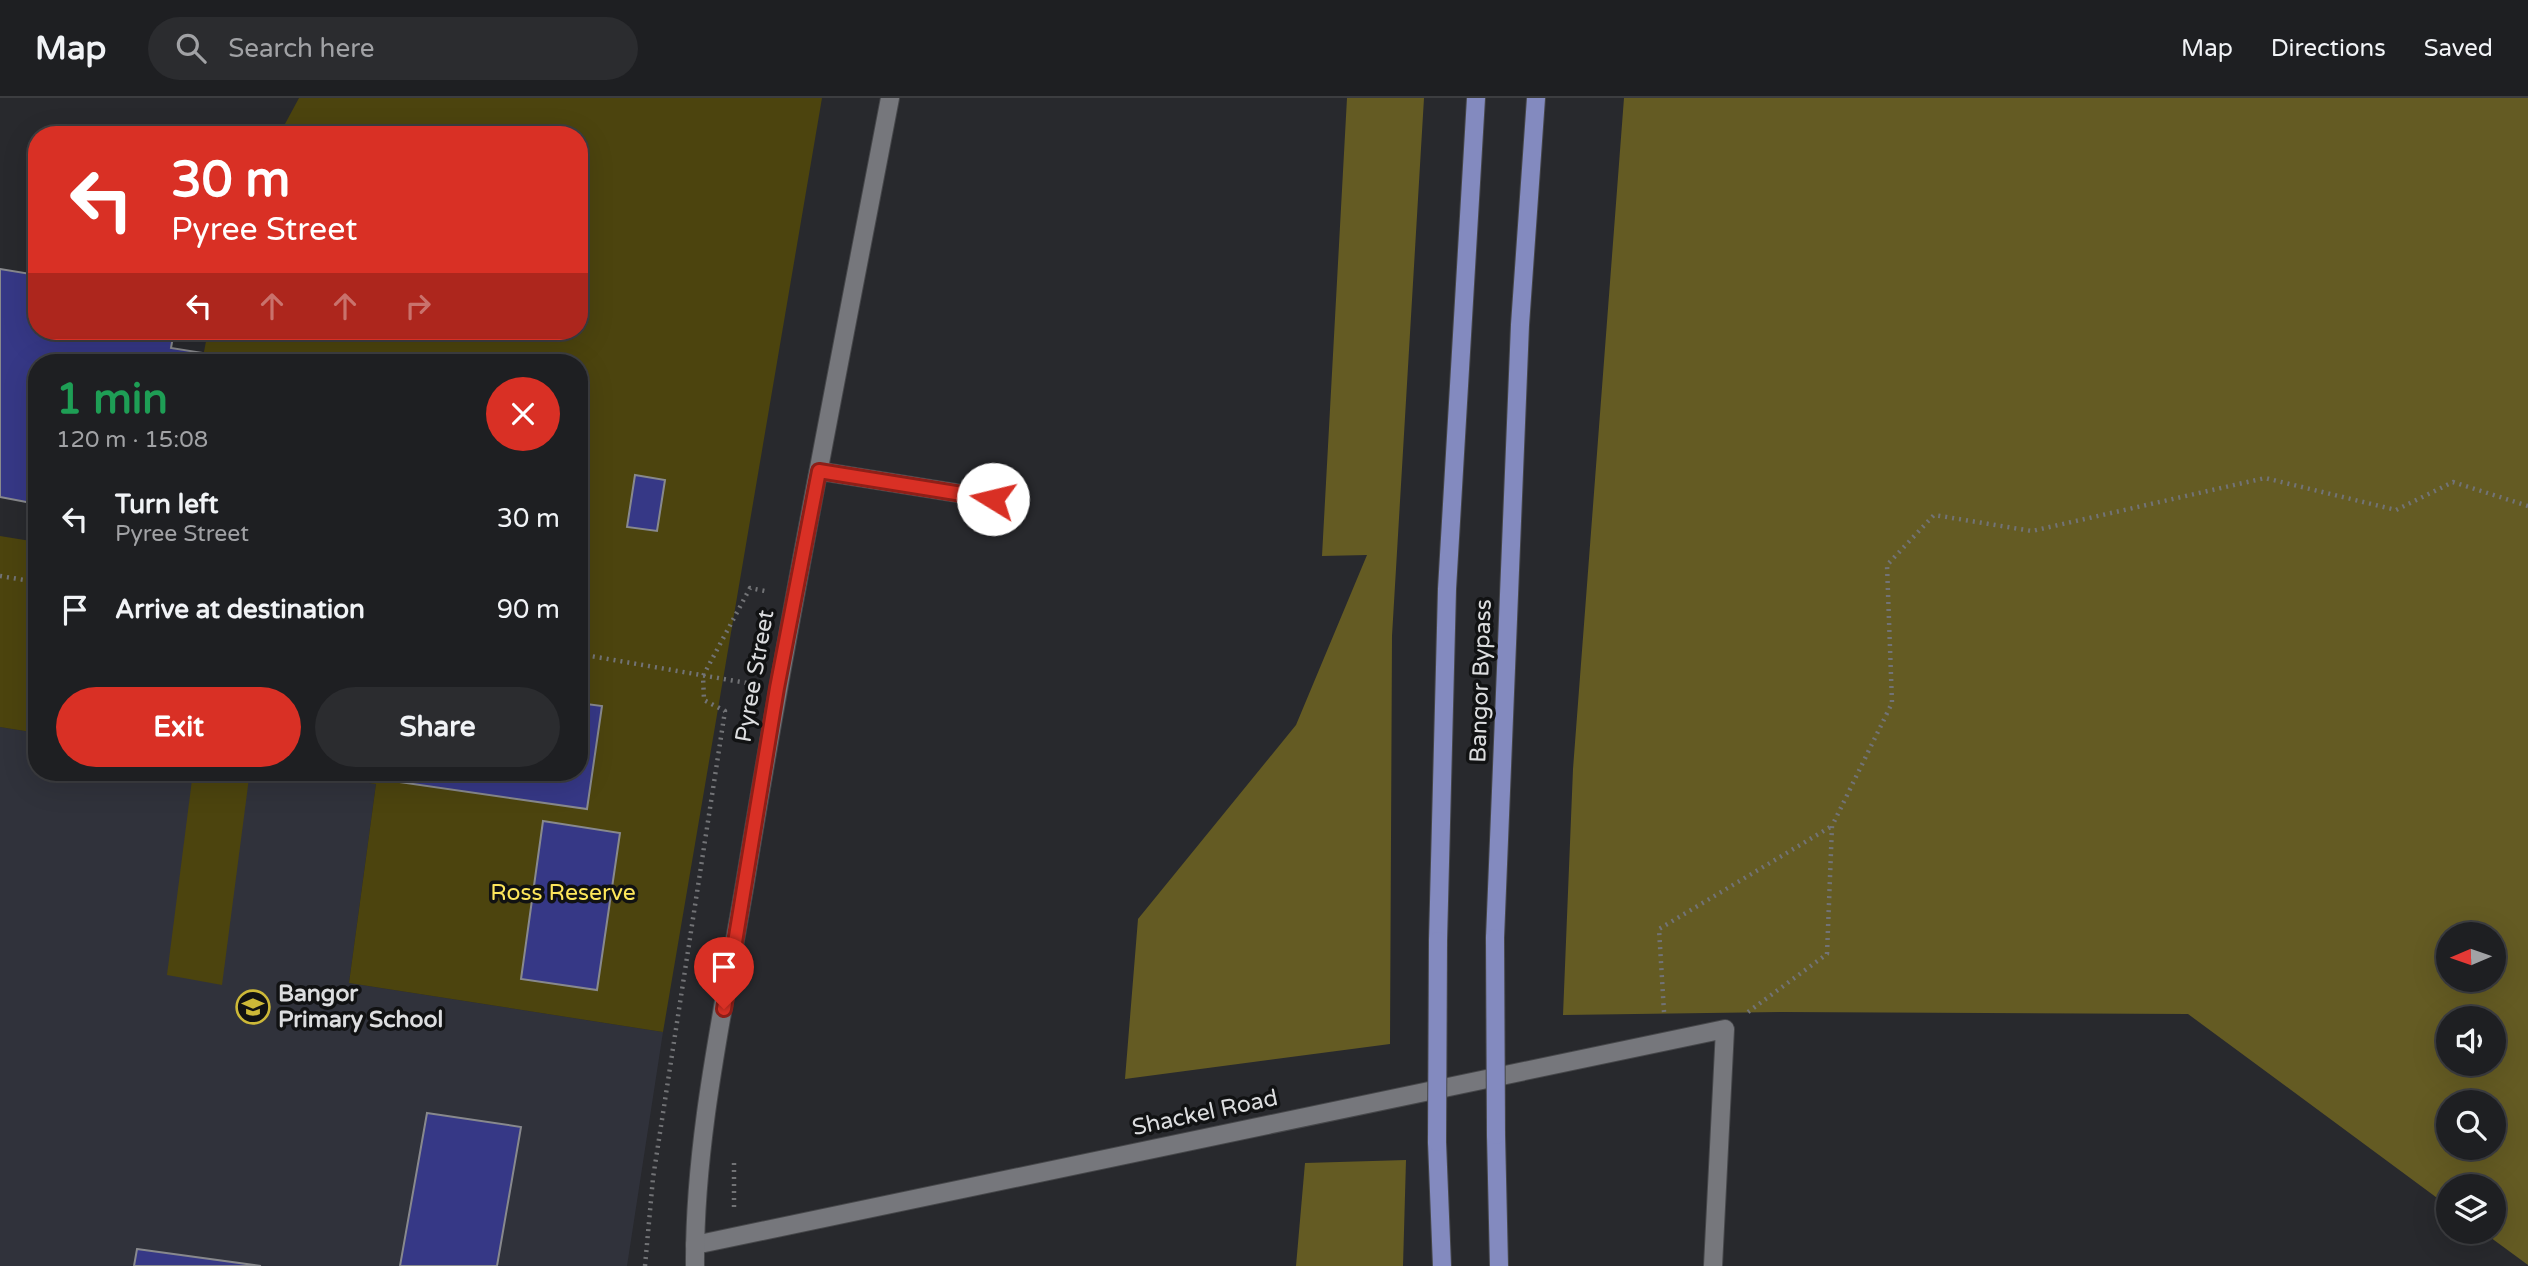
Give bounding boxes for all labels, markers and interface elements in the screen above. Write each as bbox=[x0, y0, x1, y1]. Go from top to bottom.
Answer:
search box bbox=[148, 17, 638, 80]
text: Map bbox=[35, 29, 106, 68]
icon: search bbox=[172, 29, 210, 67]
text: Search here bbox=[228, 33, 374, 64]
text: Map bbox=[2181, 34, 2233, 63]
text: Directions bbox=[2271, 34, 2386, 63]
text: Saved bbox=[2424, 34, 2493, 63]
text: 30 m bbox=[171, 151, 290, 210]
icon: left bbox=[56, 154, 147, 245]
text: Pyree Street bbox=[171, 211, 357, 249]
icon: left bbox=[180, 287, 218, 325]
icon: ahead bbox=[253, 287, 291, 325]
icon: ahead bbox=[326, 287, 364, 325]
icon: right bbox=[399, 287, 437, 325]
text: 1 min bbox=[56, 374, 168, 425]
button: close bbox=[486, 377, 560, 451]
text: 120 m · 15:08 bbox=[56, 426, 208, 454]
position arrow bbox=[956, 462, 1030, 536]
text: Turn left bbox=[115, 489, 218, 520]
icon: left bbox=[56, 500, 94, 538]
text: 30 m bbox=[497, 503, 560, 534]
text: Pyree Street bbox=[115, 520, 249, 548]
icon: arrive bbox=[56, 591, 94, 629]
text: Arrive at destination bbox=[115, 594, 365, 625]
text: 90 m bbox=[497, 594, 560, 625]
street label: Bangor Bypass bbox=[1464, 599, 1498, 763]
street label: Pyree Street bbox=[730, 607, 780, 744]
button: Exit bbox=[56, 687, 301, 767]
button: Share bbox=[315, 687, 560, 767]
park label: Ross Reserve bbox=[490, 879, 636, 907]
north arrow bbox=[2436, 922, 2506, 992]
map controls bbox=[2436, 922, 2506, 1244]
pin bbox=[694, 937, 754, 1009]
icon: arrive bbox=[705, 948, 743, 986]
place label: Bangor Primary School bbox=[278, 980, 443, 1034]
school or university icon: Bangor Primary School bbox=[234, 988, 272, 1026]
button: sound bbox=[2436, 1006, 2506, 1076]
street label: Shackel Road bbox=[1130, 1084, 1280, 1142]
button: search bbox=[2436, 1090, 2506, 1160]
button: layers bbox=[2436, 1174, 2506, 1244]

